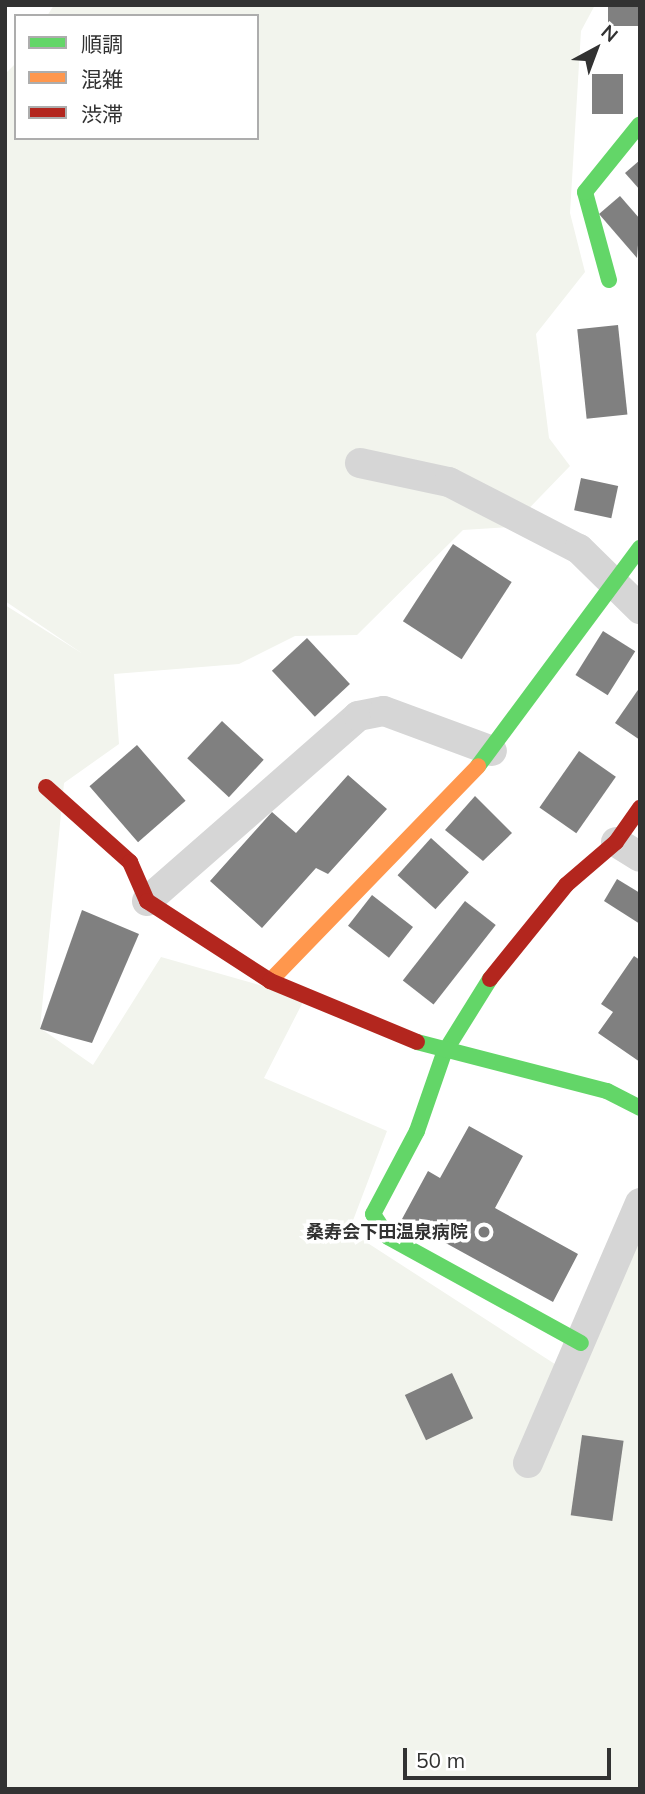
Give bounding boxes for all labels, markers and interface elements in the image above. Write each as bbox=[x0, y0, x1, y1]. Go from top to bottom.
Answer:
legend bbox=[14, 14, 259, 140]
north arrow bbox=[561, 14, 631, 84]
text: N bbox=[596, 19, 623, 47]
text: 順調 bbox=[81, 31, 123, 57]
text: 混雑 bbox=[81, 66, 123, 92]
text: 渋滞 bbox=[81, 101, 123, 127]
place label: 桑寿会下田温泉病院 bbox=[306, 1221, 468, 1243]
marker: 桑寿会下田温泉病院 bbox=[474, 1222, 494, 1242]
scale bar bbox=[407, 1734, 615, 1778]
text: 50 m bbox=[416, 1747, 465, 1773]

